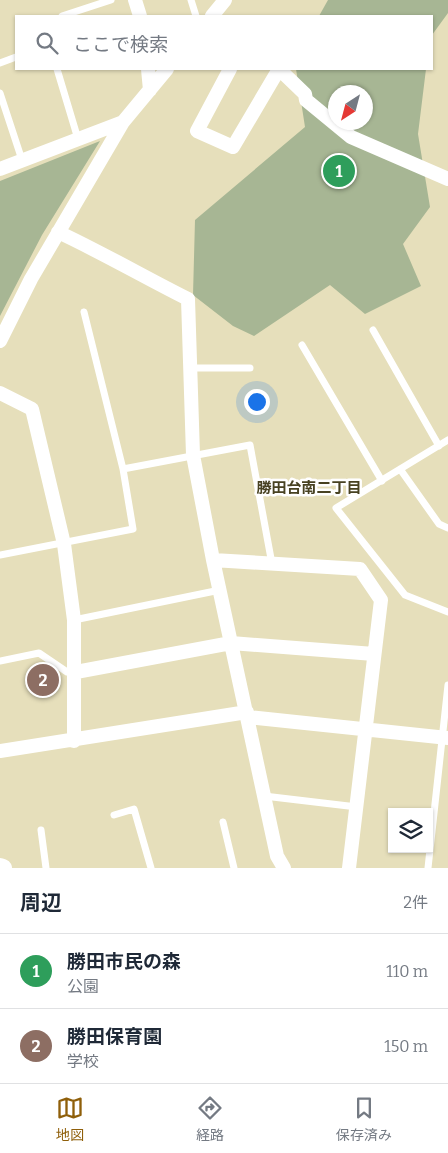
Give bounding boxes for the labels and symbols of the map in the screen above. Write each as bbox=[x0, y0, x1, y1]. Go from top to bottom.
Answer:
north arrow bbox=[328, 85, 373, 130]
pin: 1 bbox=[323, 152, 355, 190]
your location bbox=[244, 389, 270, 415]
district label: 勝田台南二丁目 bbox=[256, 479, 362, 497]
pin: 2 bbox=[27, 661, 59, 699]

